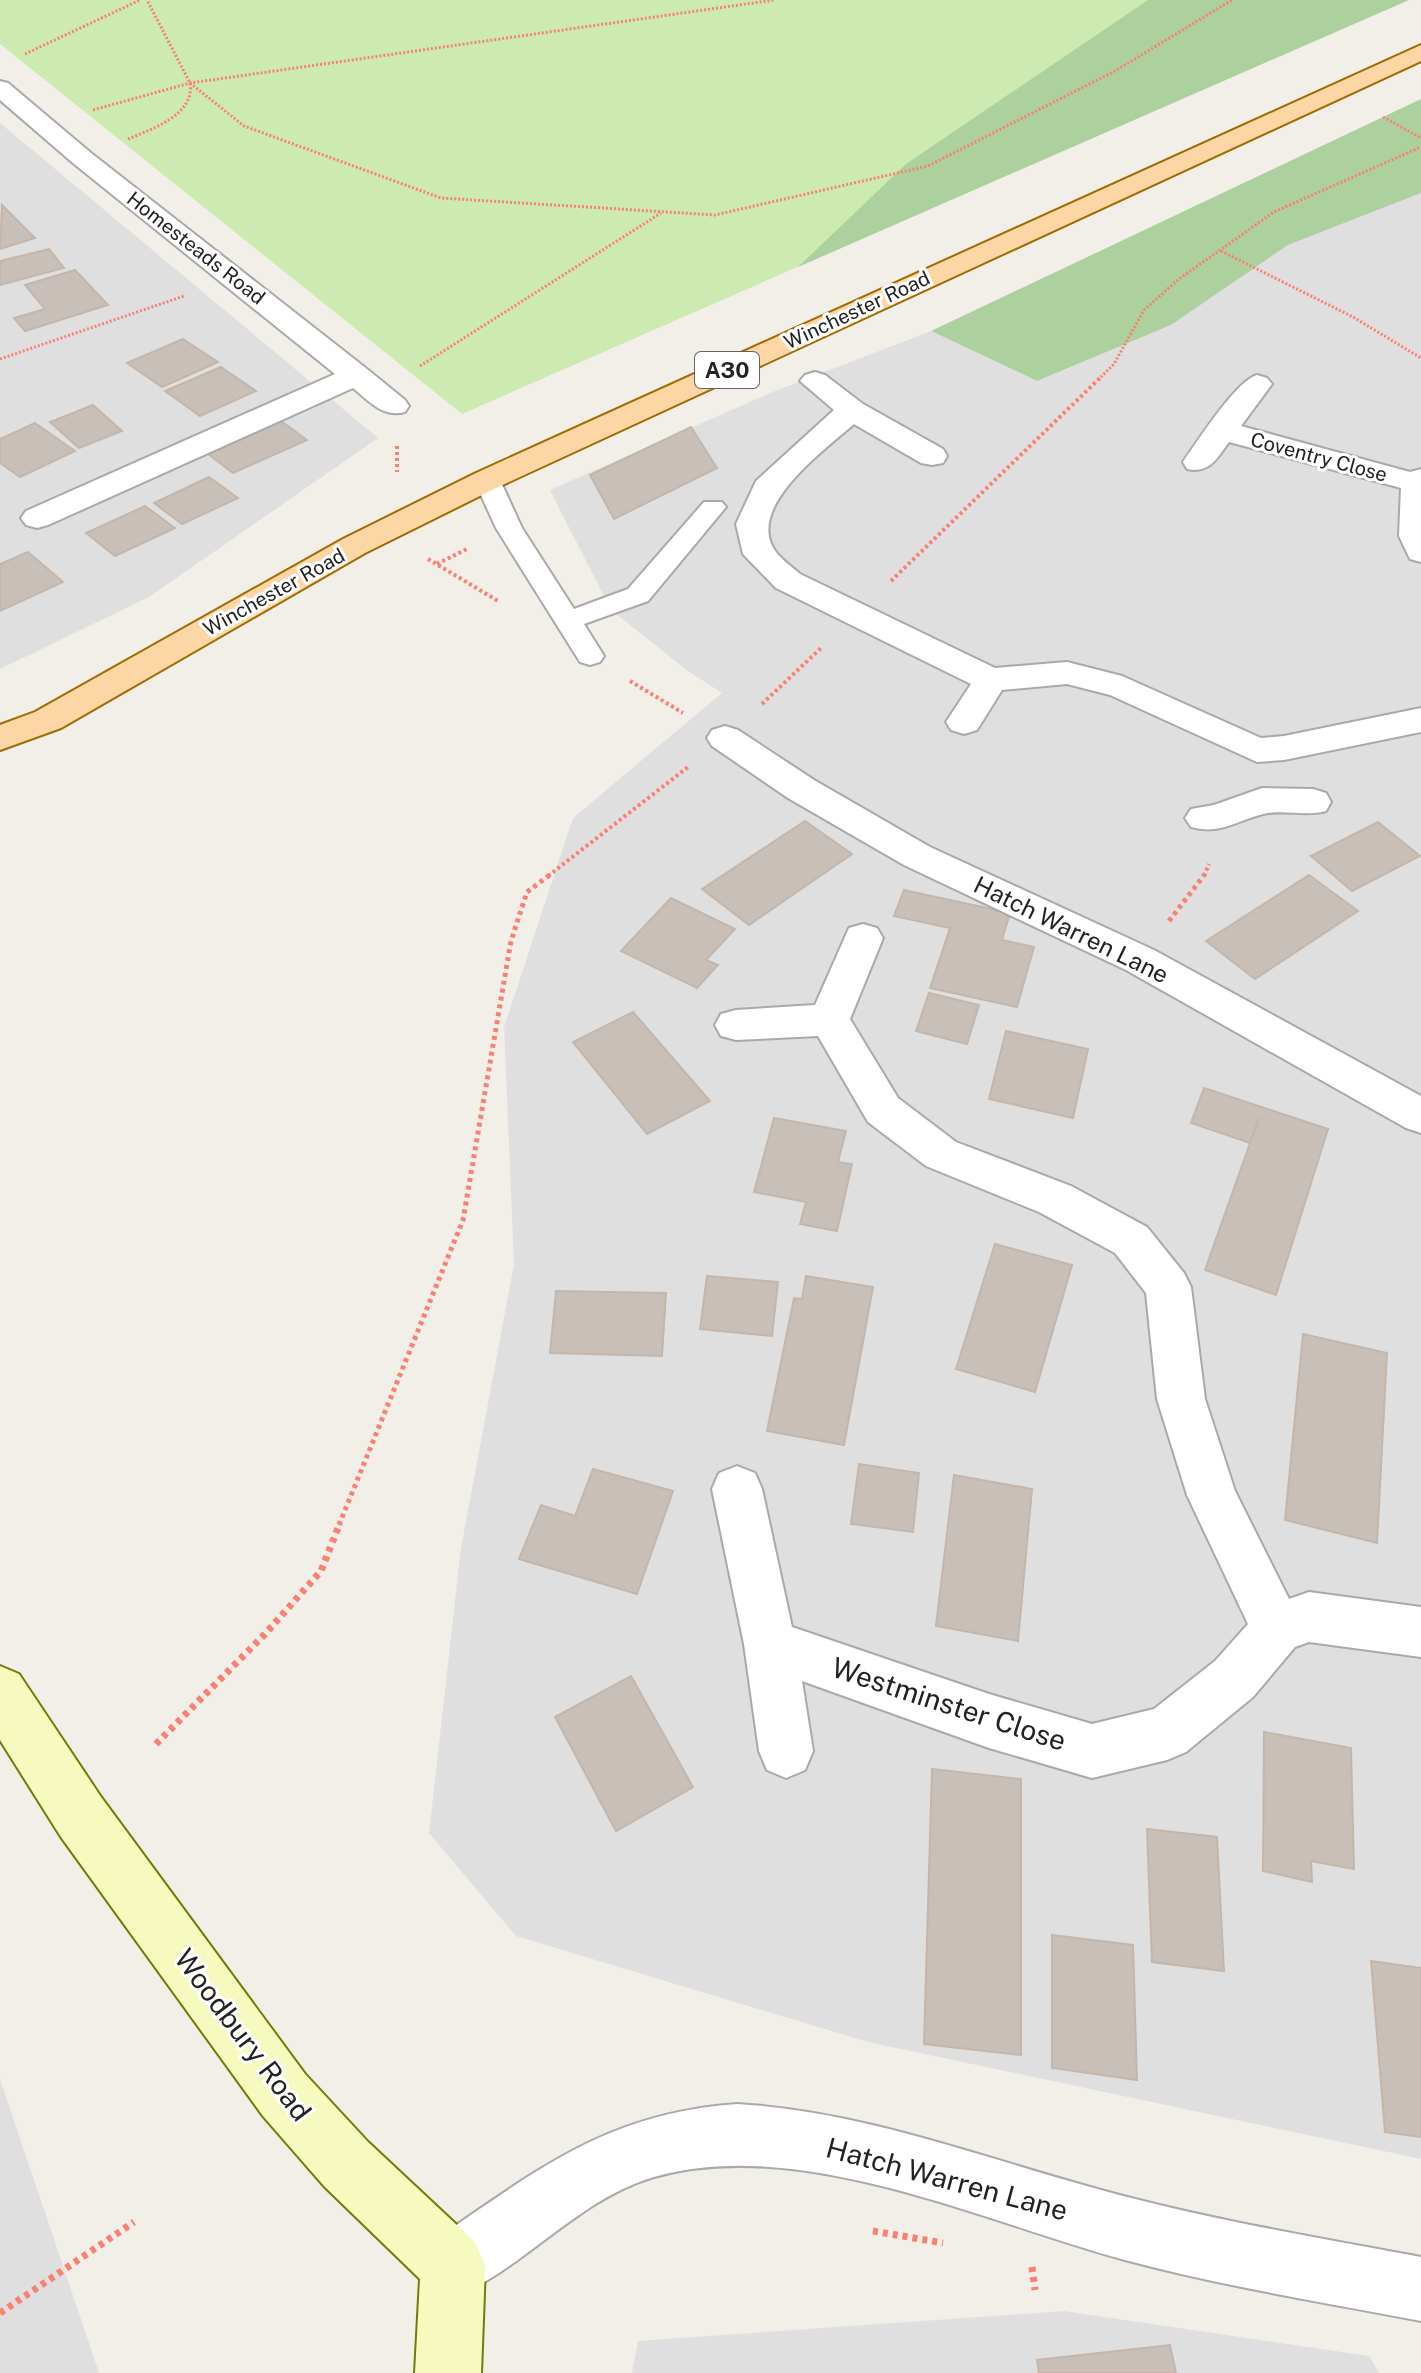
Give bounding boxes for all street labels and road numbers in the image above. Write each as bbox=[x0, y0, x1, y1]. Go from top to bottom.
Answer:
street label: Homesteads Road bbox=[122, 187, 270, 309]
street label: Winchester Road bbox=[780, 266, 934, 354]
road number: A30 bbox=[695, 352, 759, 388]
street label: Coventry Close bbox=[1248, 427, 1390, 487]
street label: Winchester Road bbox=[199, 543, 349, 641]
street label: Hatch Warren Lane bbox=[969, 870, 1173, 988]
street label: Westminster Close bbox=[828, 1650, 1070, 1757]
street label: Woodbury Road bbox=[168, 1942, 319, 2127]
street label: Hatch Warren Lane bbox=[823, 2130, 1072, 2227]

